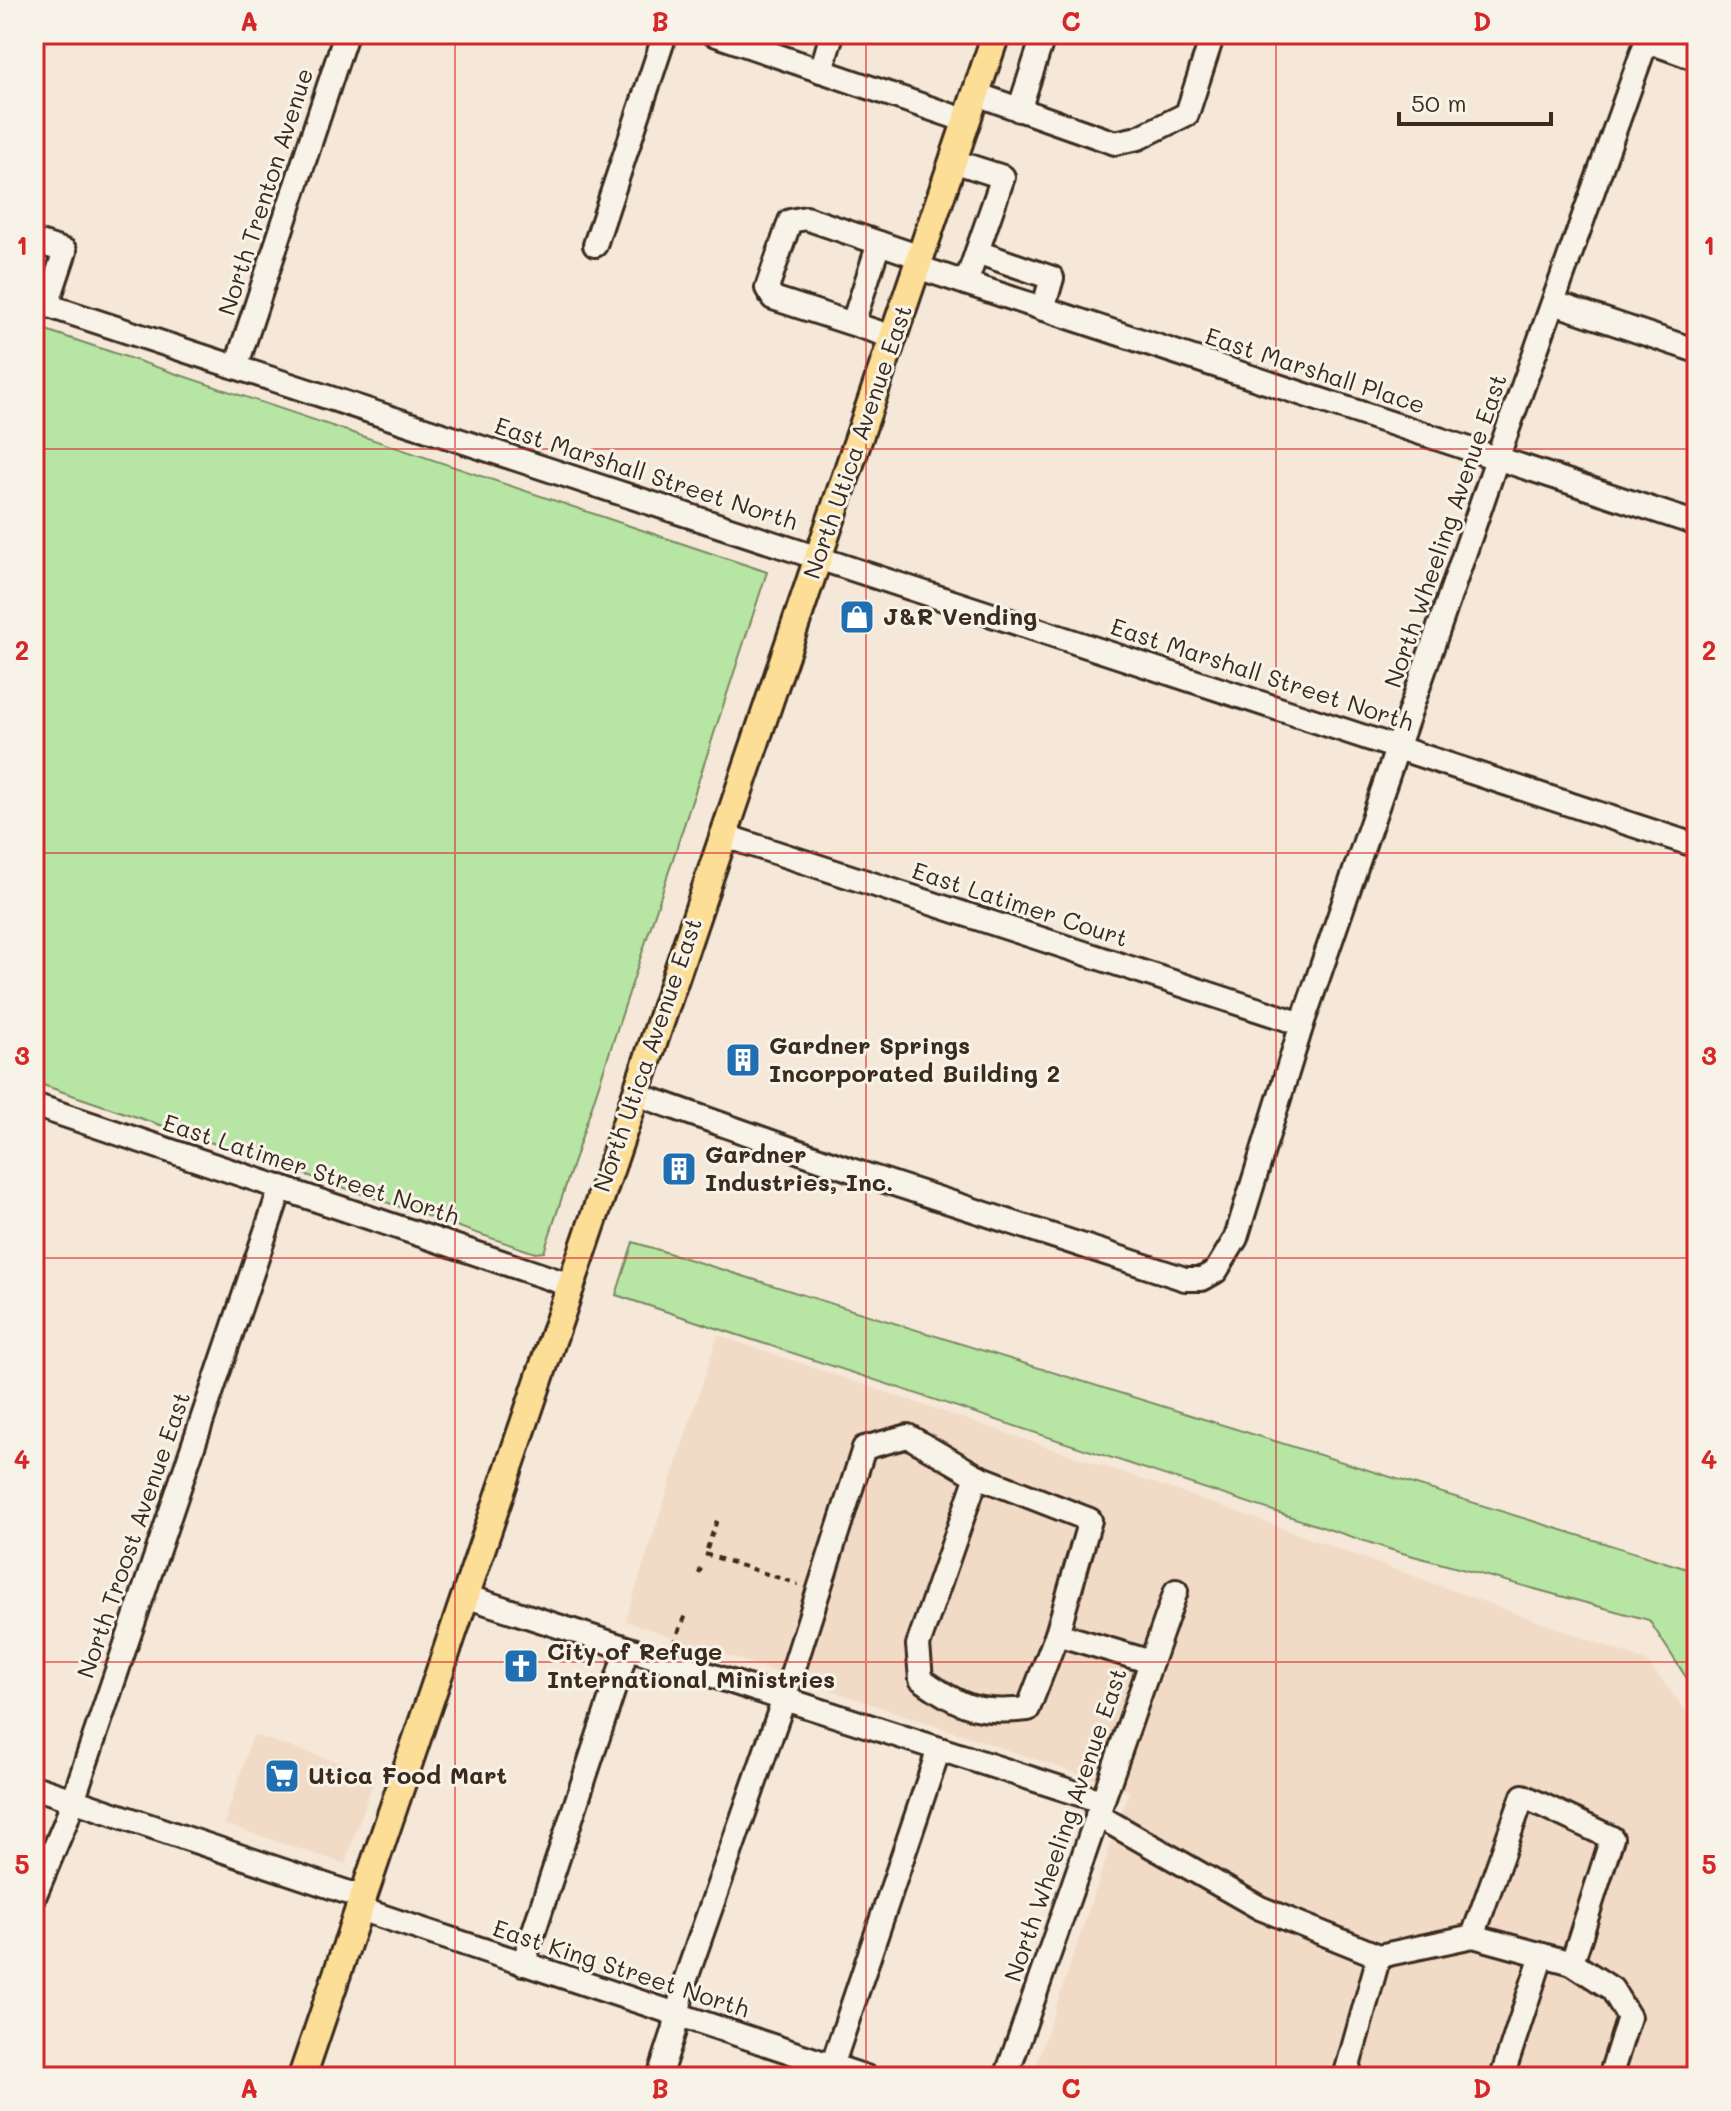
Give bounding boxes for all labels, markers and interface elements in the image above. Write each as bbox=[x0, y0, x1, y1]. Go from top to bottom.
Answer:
text: A bbox=[240, 4, 258, 38]
text: B bbox=[651, 4, 669, 38]
text: C bbox=[1061, 4, 1081, 38]
text: D bbox=[1473, 4, 1491, 38]
street label: North Trenton Avenue bbox=[210, 64, 319, 319]
scale bar bbox=[1399, 76, 1551, 126]
text: 50 m bbox=[1411, 87, 1467, 118]
text: 1 bbox=[16, 228, 28, 262]
text: 1 bbox=[1703, 228, 1715, 262]
street label: North Utica Avenue East bbox=[795, 300, 918, 583]
street label: East Marshall Place bbox=[1202, 319, 1429, 420]
street label: North Wheeling Avenue East bbox=[1376, 369, 1513, 692]
street label: East Marshall Street North bbox=[491, 409, 802, 536]
shop icon: J&R Vending bbox=[838, 598, 876, 636]
place label: J&R Vending bbox=[883, 600, 1037, 631]
street label: East Marshall Street North bbox=[1107, 610, 1418, 737]
text: 2 bbox=[15, 633, 29, 667]
text: 2 bbox=[1702, 633, 1716, 667]
street label: East Latimer Court bbox=[909, 854, 1132, 953]
street label: North Utica Avenue East bbox=[585, 913, 708, 1196]
place label: Gardner Springs Incorporated Building 2 bbox=[769, 1029, 1060, 1088]
text: 3 bbox=[14, 1038, 30, 1072]
text: 3 bbox=[1701, 1038, 1717, 1072]
building icon: Gardner Springs Incorporated Building 2 bbox=[724, 1041, 762, 1079]
street label: East Latimer Street North bbox=[159, 1106, 464, 1231]
place label: Gardner Industries, Inc. bbox=[705, 1138, 894, 1197]
building icon: Gardner Industries, Inc. bbox=[660, 1150, 698, 1188]
street label: North Troost Avenue East bbox=[69, 1387, 196, 1682]
text: 4 bbox=[14, 1442, 30, 1476]
text: 4 bbox=[1701, 1442, 1717, 1476]
place label: City of Refuge International Ministries bbox=[547, 1635, 835, 1694]
church icon: City of Refuge International Ministries bbox=[502, 1647, 540, 1685]
street label: North Wheeling Avenue East bbox=[996, 1663, 1133, 1986]
supermarket icon: Utica Food Mart bbox=[263, 1757, 301, 1795]
place label: Utica Food Mart bbox=[308, 1759, 507, 1790]
text: 5 bbox=[14, 1847, 30, 1881]
text: 5 bbox=[1701, 1847, 1717, 1881]
street label: East King Street North bbox=[489, 1911, 753, 2024]
text: A bbox=[240, 2071, 258, 2105]
text: B bbox=[651, 2071, 669, 2105]
text: C bbox=[1061, 2071, 1081, 2105]
text: D bbox=[1473, 2071, 1491, 2105]

